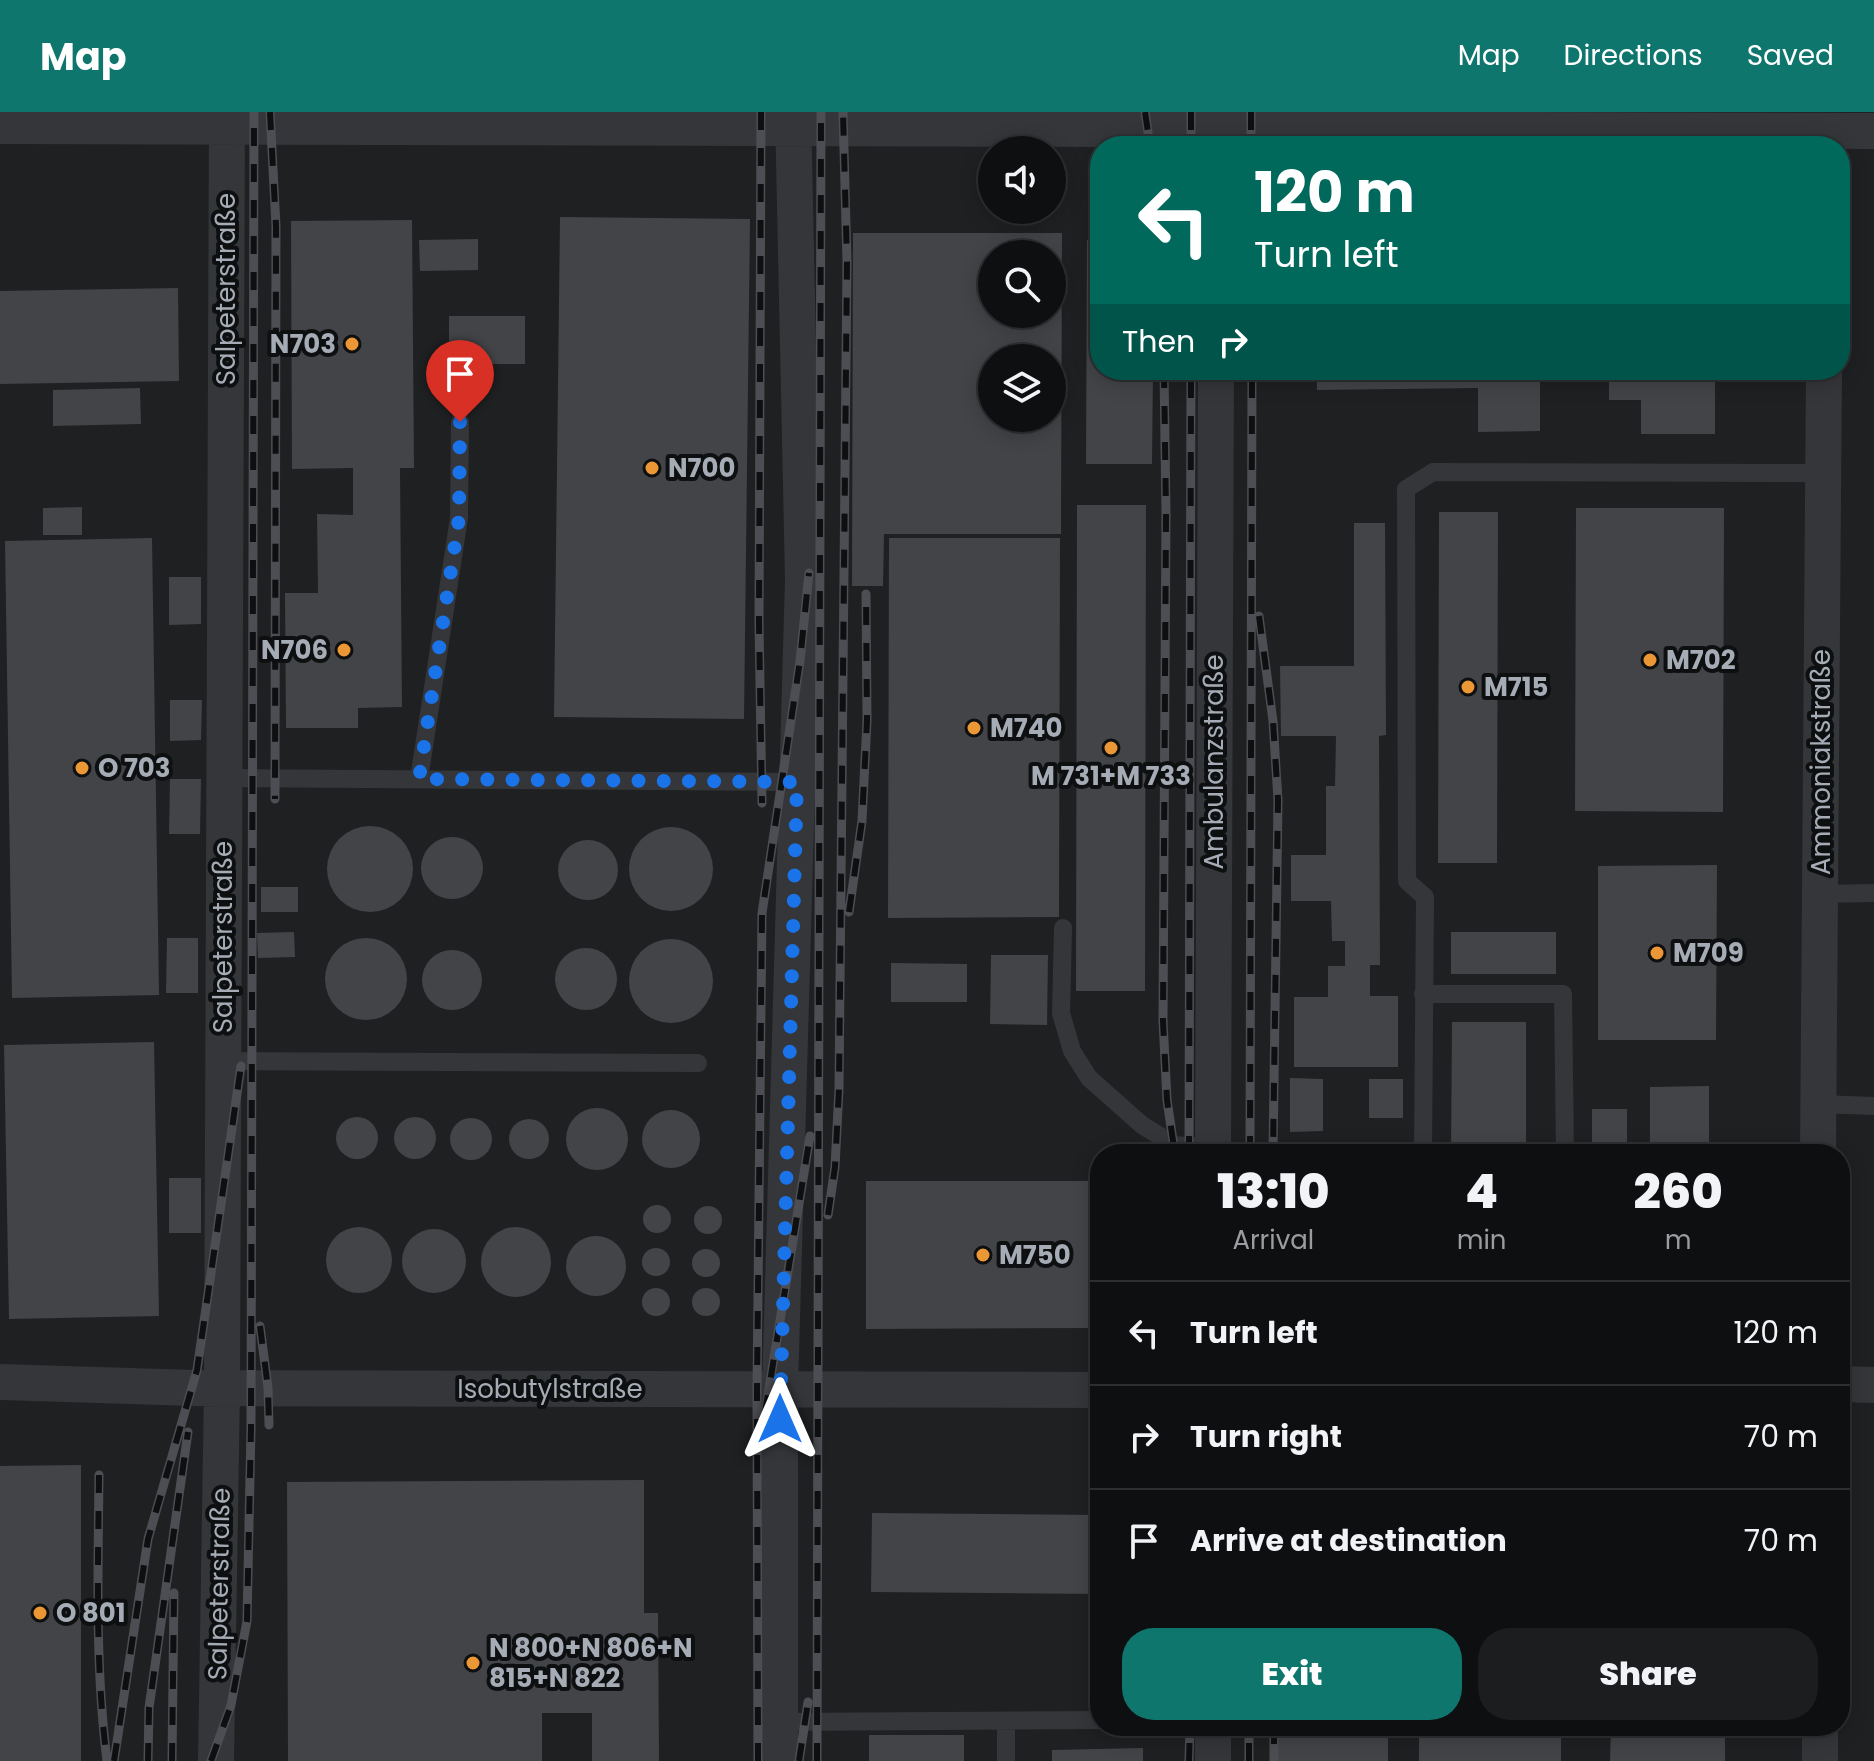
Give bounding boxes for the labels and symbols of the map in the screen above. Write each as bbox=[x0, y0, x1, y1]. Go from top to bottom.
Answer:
street label: Salpeterstraße bbox=[208, 193, 244, 385]
place label: N703 bbox=[270, 326, 336, 362]
marker: N703 bbox=[343, 335, 361, 353]
pin bbox=[426, 340, 494, 422]
place label: N700 bbox=[668, 450, 735, 486]
marker: N700 bbox=[643, 459, 661, 477]
place label: N706 bbox=[261, 632, 328, 668]
marker: N706 bbox=[335, 641, 353, 659]
place label: M702 bbox=[1666, 642, 1736, 678]
street label: Ammoniakstraße bbox=[1803, 649, 1839, 875]
marker: M702 bbox=[1641, 651, 1659, 669]
street label: Ambulanzstraße bbox=[1196, 654, 1232, 870]
place label: M715 bbox=[1484, 669, 1548, 705]
marker: M715 bbox=[1459, 678, 1477, 696]
place label: M740 bbox=[990, 710, 1062, 746]
marker: M740 bbox=[965, 719, 983, 737]
marker: M 731+M 733 bbox=[1102, 739, 1120, 757]
place label: O 703 bbox=[98, 750, 171, 786]
place label: M 731+M 733 bbox=[1031, 758, 1191, 794]
marker: O 703 bbox=[73, 759, 91, 777]
street label: Salpeterstraße bbox=[205, 841, 241, 1033]
place label: M709 bbox=[1673, 935, 1744, 971]
marker: M709 bbox=[1648, 944, 1666, 962]
place label: M750 bbox=[999, 1237, 1071, 1273]
marker: M750 bbox=[974, 1246, 992, 1264]
street label: Isobutylstraße bbox=[457, 1371, 643, 1407]
position arrow bbox=[738, 1377, 822, 1461]
street label: Salpeterstraße bbox=[199, 1488, 239, 1680]
place label: O 801 bbox=[56, 1595, 126, 1631]
marker: O 801 bbox=[31, 1604, 49, 1622]
place label: N 800+N 806+N 815+N 822 bbox=[489, 1630, 692, 1696]
marker: N 800+N 806+N 815+N 822 bbox=[464, 1654, 482, 1672]

